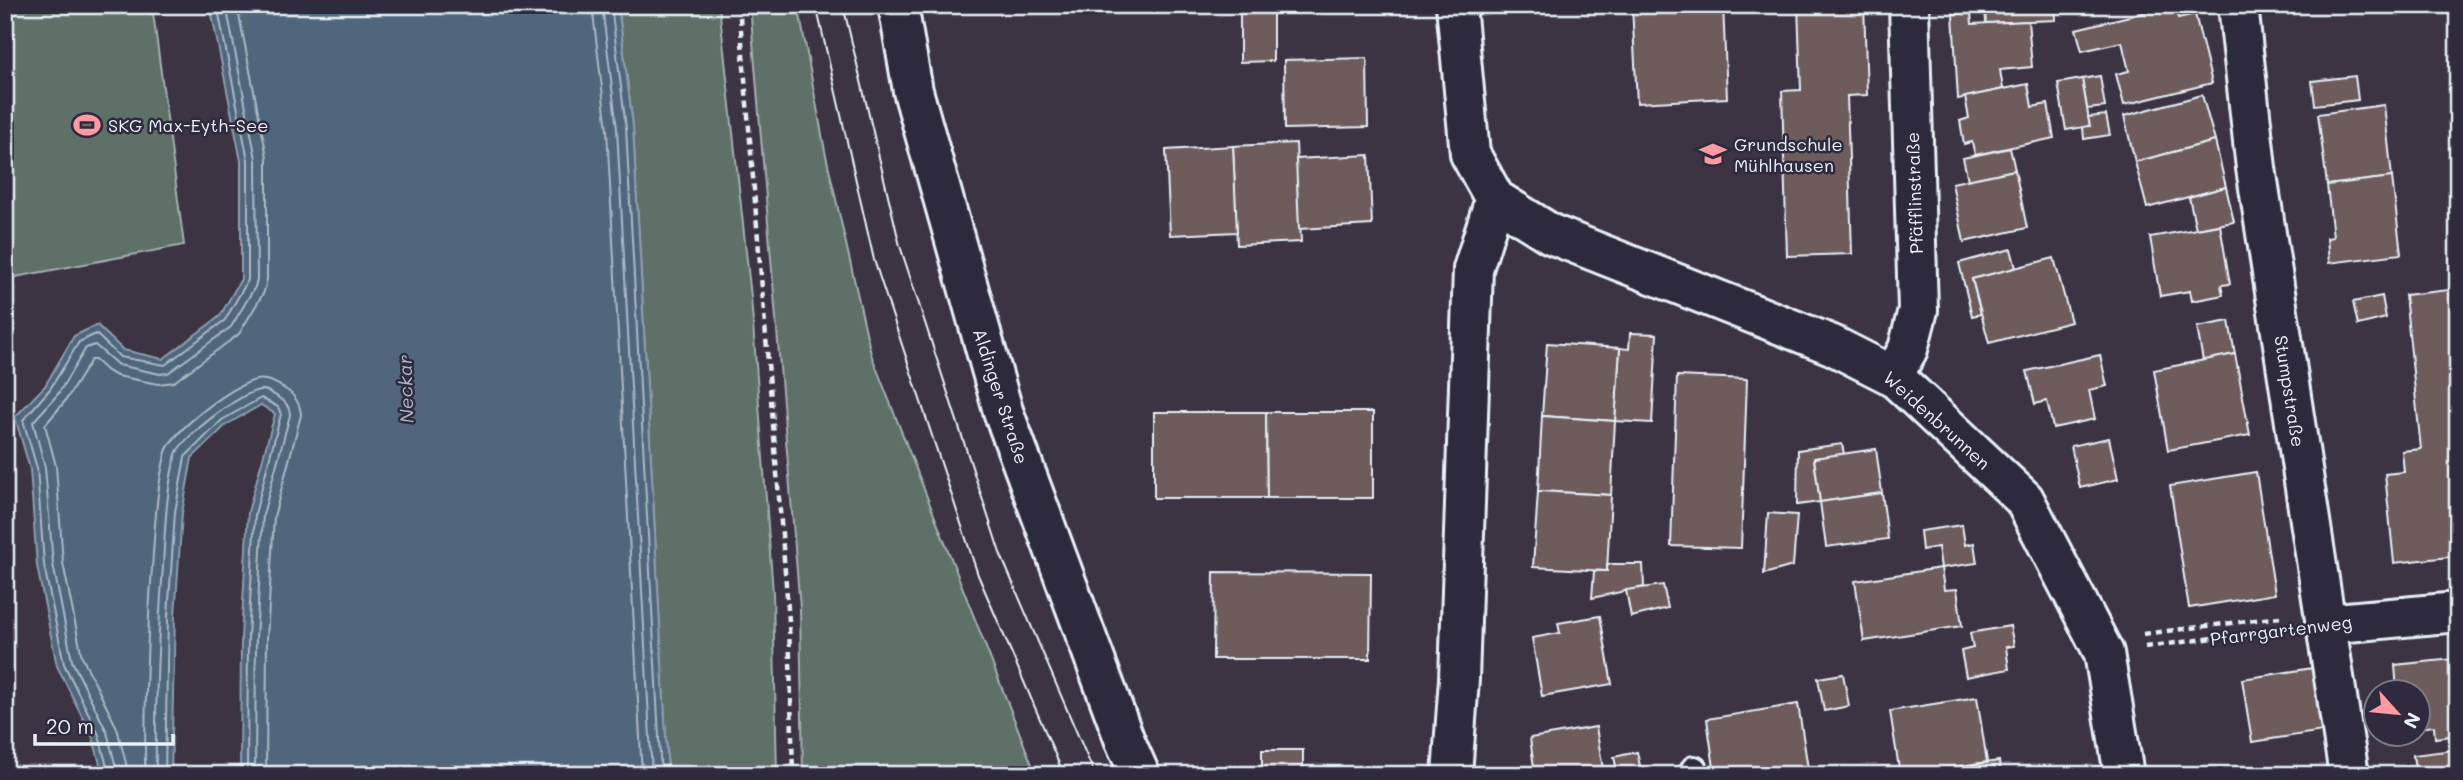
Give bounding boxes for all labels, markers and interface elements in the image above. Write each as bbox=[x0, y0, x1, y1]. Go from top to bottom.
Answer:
sports icon: SKG Max-Eyth-See bbox=[72, 110, 102, 140]
place label: SKG Max-Eyth-See bbox=[108, 113, 268, 137]
place label: Grundschule Mühlhausen bbox=[1734, 132, 1843, 177]
street label: Pfäfflinstraße bbox=[1900, 132, 1928, 254]
school or university icon: Grundschule Mühlhausen bbox=[1698, 139, 1728, 169]
street label: Aldinger Straße bbox=[968, 325, 1034, 467]
street label: Stumpstraße bbox=[2269, 333, 2311, 449]
water label: Neckar bbox=[391, 354, 419, 424]
street label: Weidenbrunnen bbox=[1878, 365, 1996, 475]
street label: Pfarrgartenweg bbox=[2209, 609, 2353, 651]
north arrow bbox=[2362, 678, 2432, 748]
scale bar bbox=[35, 703, 173, 747]
text: N bbox=[2398, 709, 2427, 733]
text: 20 m bbox=[46, 712, 94, 739]

